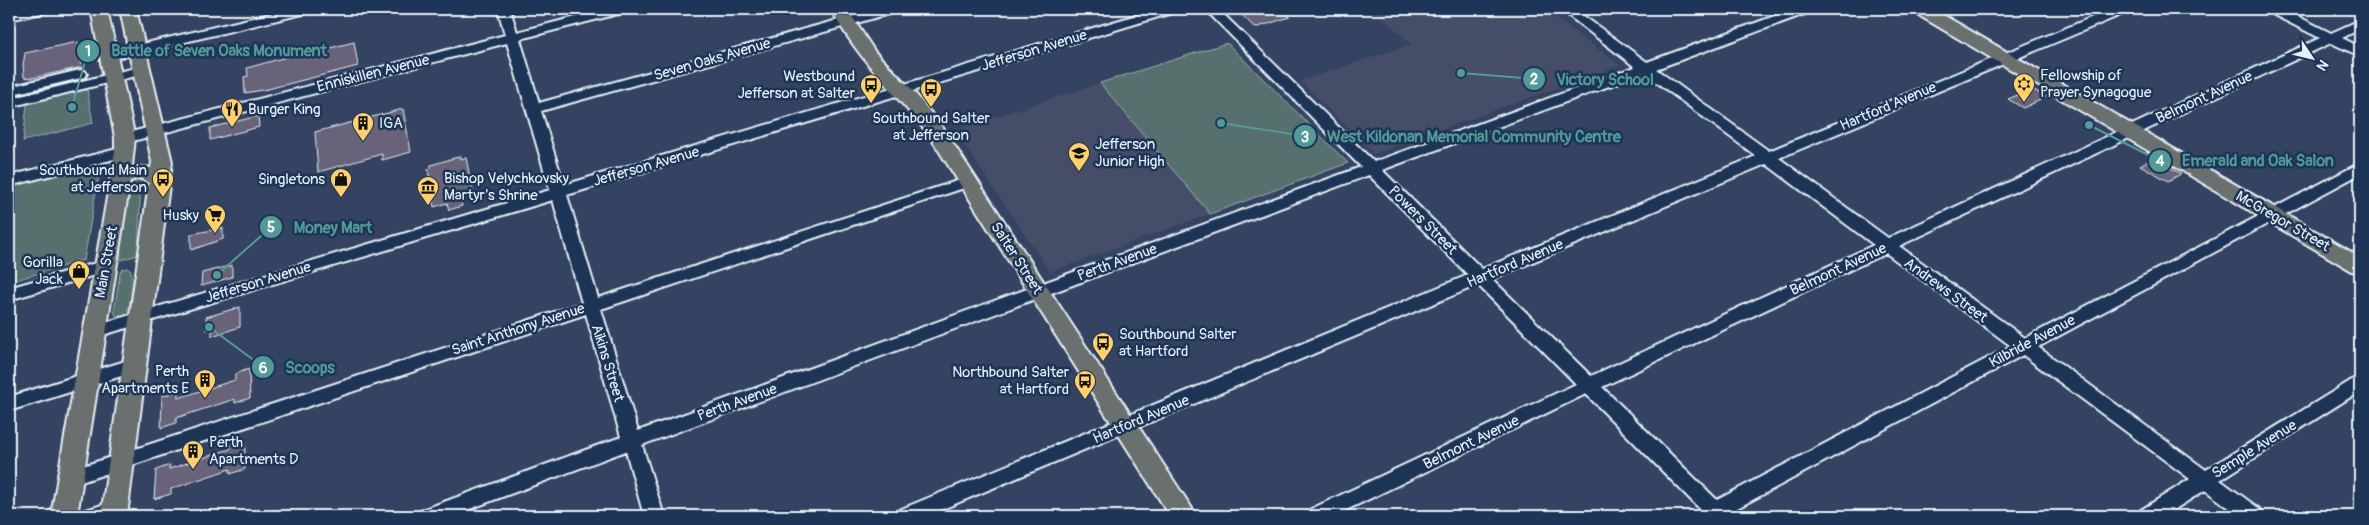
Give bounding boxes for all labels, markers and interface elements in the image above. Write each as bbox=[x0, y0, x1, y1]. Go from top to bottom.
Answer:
street label: Jefferson Avenue bbox=[979, 25, 1090, 76]
north arrow bbox=[2286, 32, 2336, 82]
street label: Seven Oaks Avenue bbox=[652, 34, 773, 85]
callout: Battle of Seven Oaks Monument bbox=[76, 35, 337, 66]
text: Battle of Seven Oaks Monument bbox=[111, 41, 327, 61]
text: 1 bbox=[85, 42, 91, 61]
street label: Enniskillen Avenue bbox=[315, 50, 432, 97]
text: N bbox=[2313, 56, 2332, 74]
callout: Victory School bbox=[1522, 64, 1664, 95]
place label: Fellowship of Prayer Synagogue bbox=[2040, 66, 2152, 102]
place label: Westbound Jefferson at Salter bbox=[738, 67, 856, 103]
street label: Belmont Avenue bbox=[2153, 67, 2256, 128]
text: 2 bbox=[1530, 70, 1538, 89]
text: Victory School bbox=[1556, 70, 1654, 90]
synagogue icon: Fellowship of Prayer Synagogue bbox=[2012, 72, 2036, 103]
bus stop icon: Westbound Jefferson at Salter bbox=[859, 73, 883, 104]
bus stop icon: Southbound Salter at Jefferson bbox=[919, 77, 943, 108]
street label: Hartford Avenue bbox=[1837, 77, 1940, 135]
restaurant icon: Burger King bbox=[220, 97, 244, 128]
place label: Burger King bbox=[248, 100, 321, 119]
place label: Southbound Salter at Jefferson bbox=[872, 109, 990, 145]
building icon: IGA bbox=[351, 111, 375, 142]
place label: IGA bbox=[379, 114, 403, 133]
callout: West Kildonan Memorial Community Centre bbox=[1292, 121, 1631, 152]
text: West Kildonan Memorial Community Centre bbox=[1327, 127, 1622, 147]
text: 3 bbox=[1301, 128, 1309, 147]
place label: Jefferson Junior High bbox=[1095, 135, 1164, 171]
school or university icon: Jefferson Junior High bbox=[1067, 141, 1091, 172]
street label: Jefferson Avenue bbox=[591, 142, 702, 191]
callout: Emerald and Oak Salon bbox=[2147, 145, 2344, 176]
text: Emerald and Oak Salon bbox=[2182, 151, 2334, 171]
text: 4 bbox=[2156, 152, 2165, 171]
place label: Southbound Main at Jefferson bbox=[39, 161, 147, 197]
bus stop icon: Southbound Main at Jefferson bbox=[151, 167, 175, 198]
shop icon: Singletons bbox=[329, 167, 353, 198]
place label: Bishop Velychkovsky Martyr’s Shrine bbox=[444, 169, 569, 205]
place label: Singletons bbox=[258, 170, 325, 189]
museum icon: Bishop Velychkovsky Martyr’s Shrine bbox=[416, 175, 440, 206]
street label: Powers Street bbox=[1384, 182, 1462, 259]
street label: McGregor Street bbox=[2232, 187, 2334, 257]
supermarket icon: Husky bbox=[203, 203, 227, 234]
place label: Husky bbox=[163, 206, 200, 225]
callout: Money Mart bbox=[259, 212, 382, 243]
text: 5 bbox=[267, 218, 275, 237]
text: Money Mart bbox=[294, 218, 373, 238]
street label: Salter Street bbox=[986, 219, 1047, 299]
street label: Main Street bbox=[91, 224, 122, 300]
street label: Hartford Avenue bbox=[1464, 234, 1567, 292]
street label: Perth Avenue bbox=[1075, 239, 1160, 286]
street label: Belmont Avenue bbox=[1787, 239, 1890, 300]
place label: Gorilla Jack bbox=[23, 253, 64, 289]
street label: Andrews Street bbox=[1900, 254, 1992, 328]
street label: Jefferson Avenue bbox=[203, 257, 314, 308]
shop icon: Gorilla Jack bbox=[67, 259, 91, 290]
street label: Saint Anthony Avenue bbox=[449, 299, 588, 360]
street label: Kilbride Avenue bbox=[1986, 310, 2079, 372]
street label: Aikins Street bbox=[587, 322, 629, 405]
place label: Southbound Salter at Hartford bbox=[1119, 325, 1237, 361]
bus stop icon: Southbound Salter at Hartford bbox=[1091, 331, 1115, 362]
callout: Scoops bbox=[250, 352, 345, 383]
text: Scoops bbox=[285, 358, 336, 378]
text: 6 bbox=[259, 359, 268, 378]
place label: Perth Apartments E bbox=[101, 362, 189, 398]
place label: Northbound Salter at Hartford bbox=[952, 363, 1070, 399]
building icon: Perth Apartments E bbox=[193, 368, 217, 399]
bus stop icon: Northbound Salter at Hartford bbox=[1073, 369, 1097, 400]
street label: Perth Avenue bbox=[695, 379, 780, 426]
street label: Hartford Avenue bbox=[1090, 390, 1193, 448]
street label: Belmont Avenue bbox=[1420, 411, 1523, 474]
street label: Semple Avenue bbox=[2208, 415, 2301, 483]
place label: Perth Apartments D bbox=[209, 433, 298, 469]
building icon: Perth Apartments D bbox=[181, 439, 205, 470]

